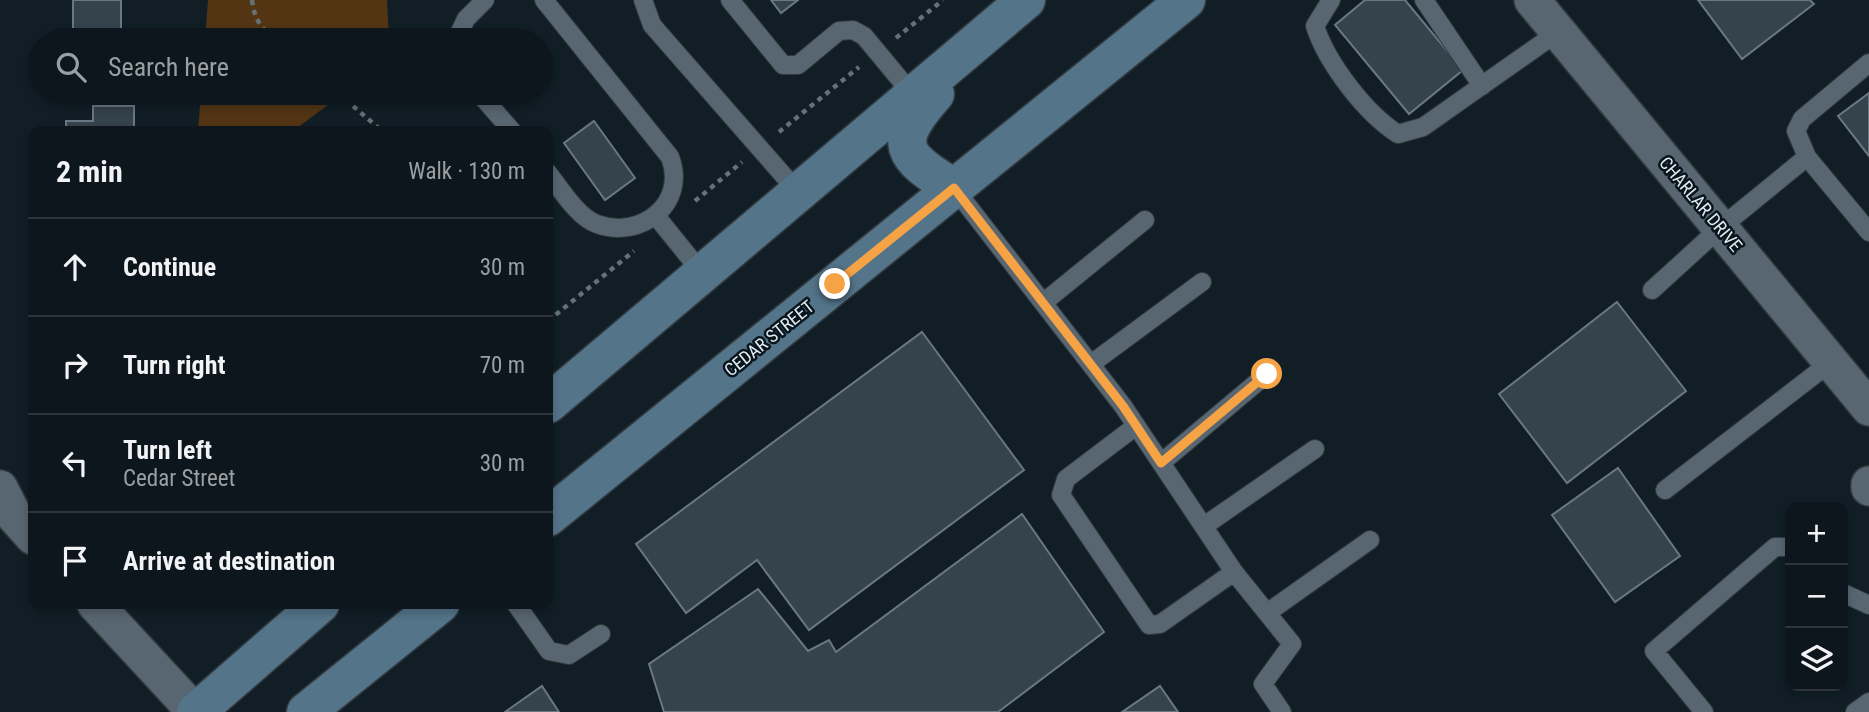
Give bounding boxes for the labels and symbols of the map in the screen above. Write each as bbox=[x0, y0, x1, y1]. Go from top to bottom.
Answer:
street label: CHARLAR DRIVE bbox=[1655, 152, 1747, 256]
route end bbox=[819, 268, 850, 299]
street label: CEDAR STREET bbox=[720, 296, 818, 380]
route start bbox=[1251, 358, 1282, 389]

